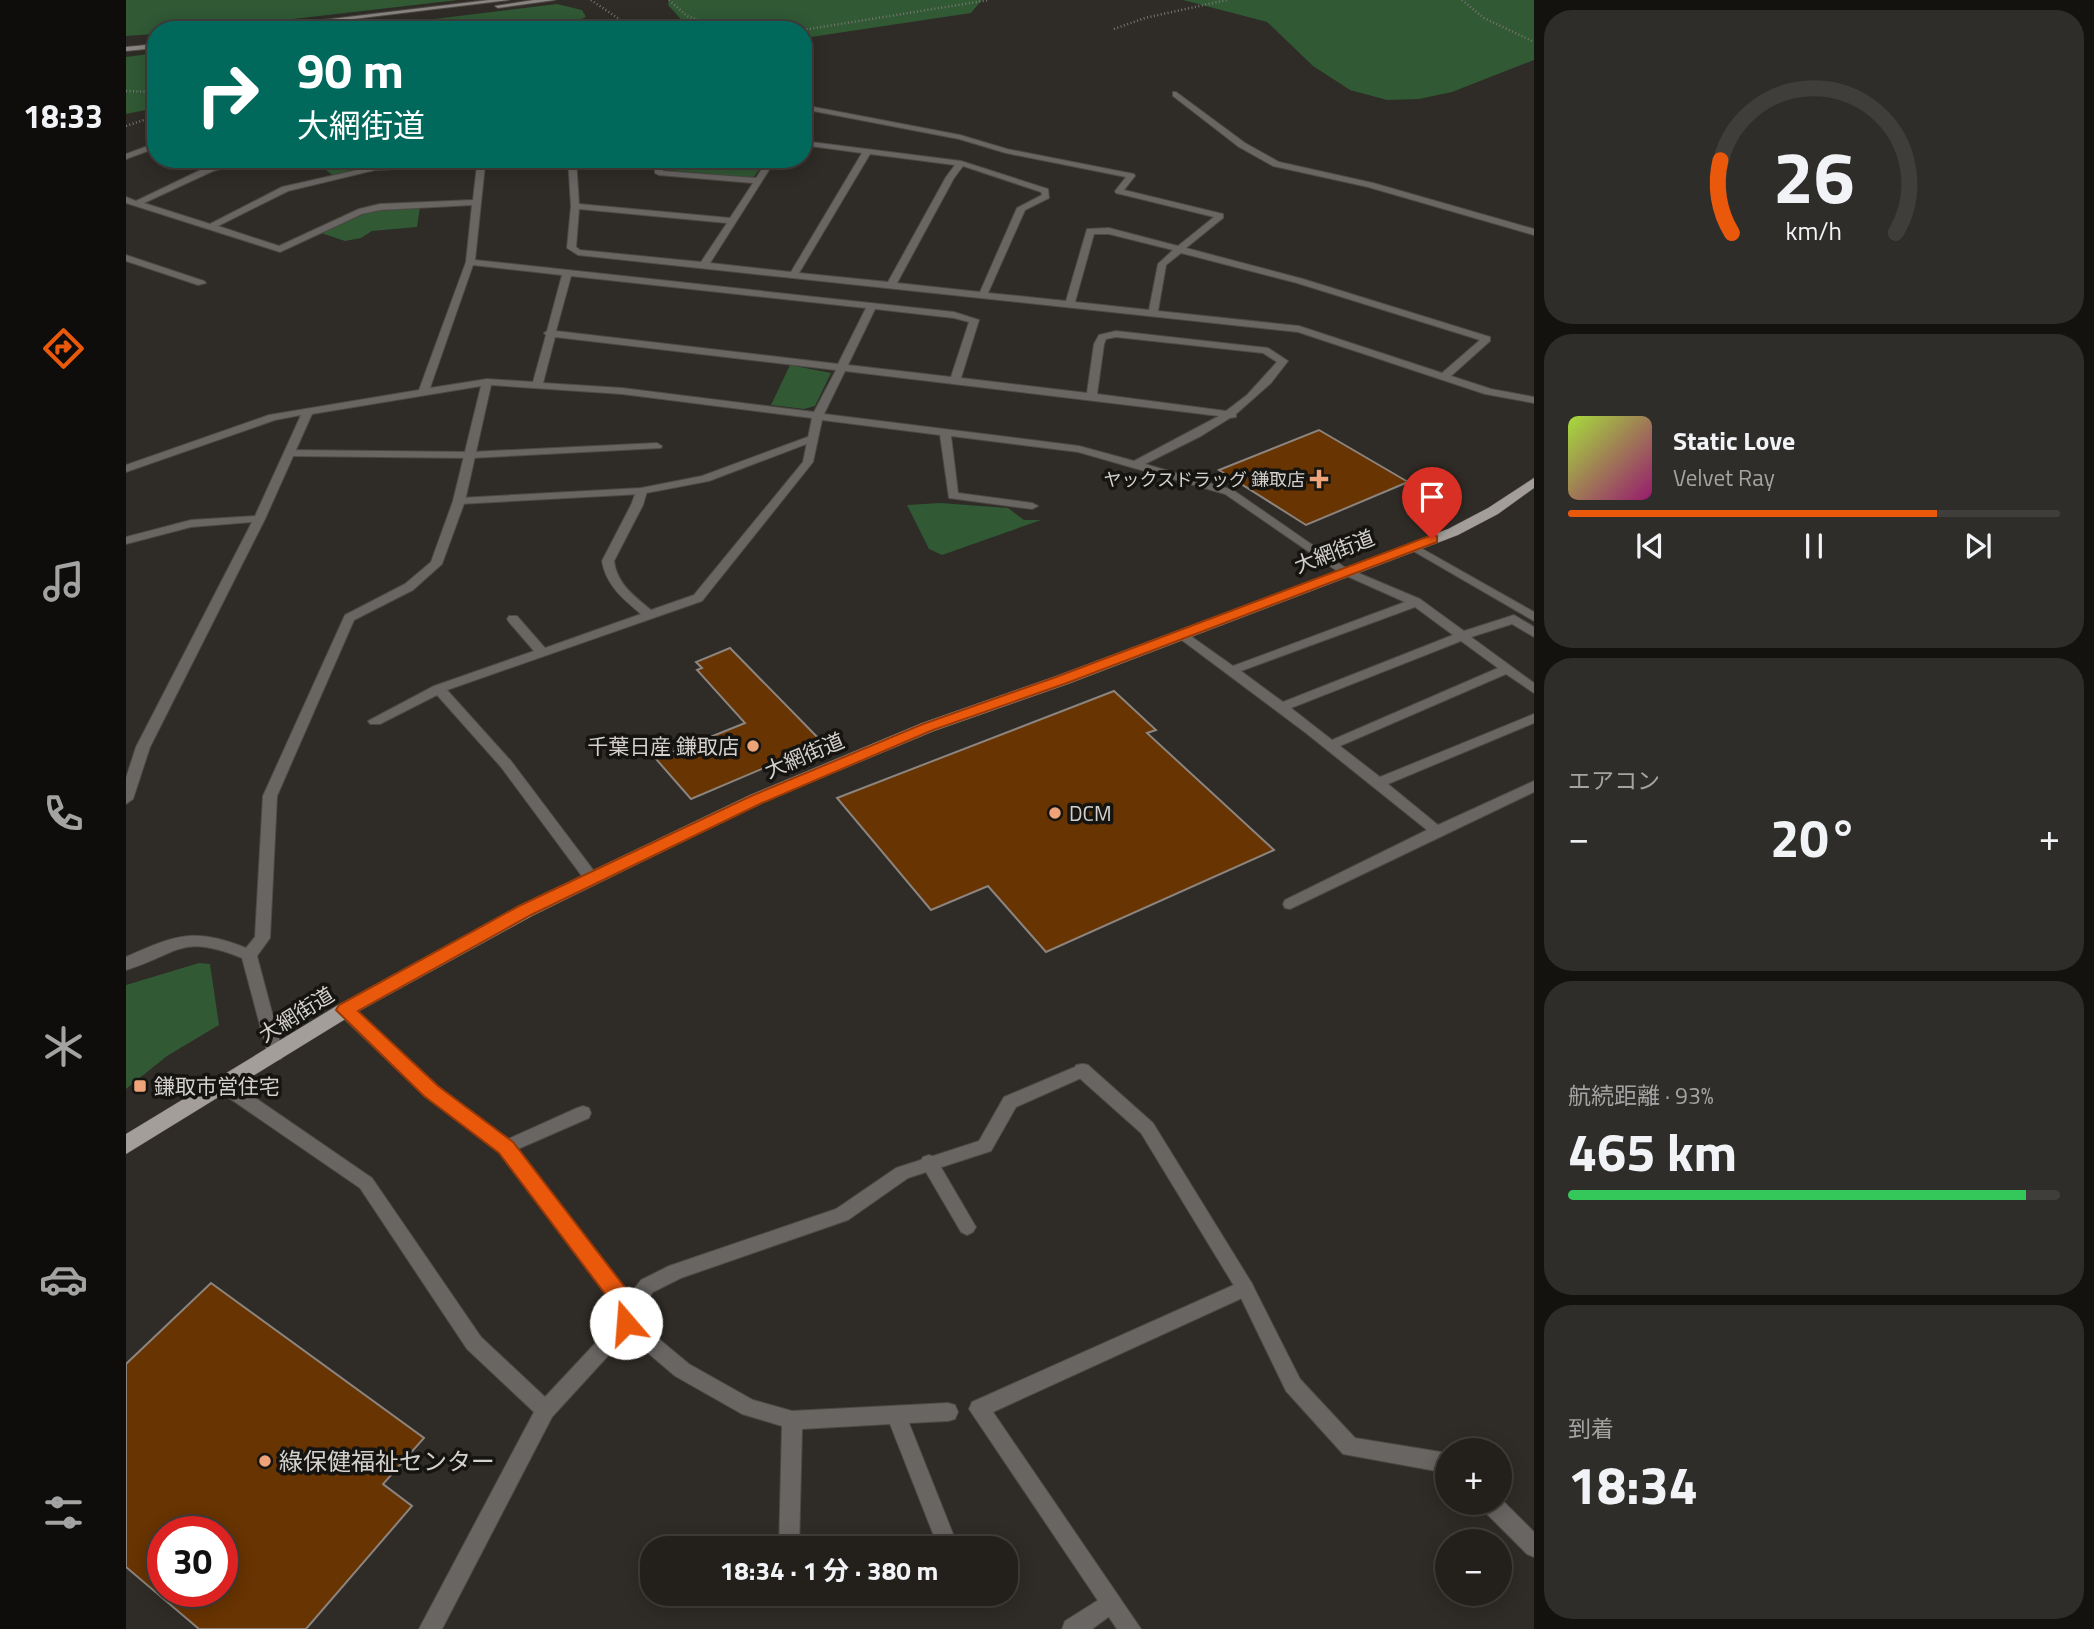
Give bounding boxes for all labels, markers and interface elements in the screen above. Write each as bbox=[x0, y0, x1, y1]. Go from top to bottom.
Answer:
text: 90 m bbox=[297, 32, 404, 107]
icon: right bbox=[182, 49, 273, 140]
text: 18:33 bbox=[23, 92, 103, 140]
text: 大網街道 bbox=[297, 101, 425, 149]
text: 26 bbox=[1773, 121, 1855, 231]
text: km/h bbox=[1786, 212, 1842, 250]
icon: directions bbox=[39, 324, 88, 373]
text: Static Love bbox=[1673, 421, 1795, 460]
text: Velvet Ray bbox=[1673, 460, 1775, 495]
place label: ヤックスドラッグ 鎌取店 bbox=[1104, 466, 1305, 493]
pin bbox=[1402, 467, 1462, 539]
marker: ヤックスドラッグ 鎌取店 bbox=[1311, 471, 1327, 487]
icon: arrive bbox=[1413, 478, 1451, 516]
street label: 大網街道 bbox=[1289, 521, 1379, 581]
icon: previous bbox=[1631, 527, 1669, 565]
icon: pause bbox=[1795, 527, 1833, 565]
icon: next bbox=[1959, 527, 1997, 565]
icon: music bbox=[39, 557, 88, 606]
street label: 大網街道 bbox=[759, 724, 849, 786]
place label: 千葉日産 鎌取店 bbox=[587, 730, 739, 762]
marker: 千葉日産 鎌取店 bbox=[745, 738, 761, 754]
text: エアコン bbox=[1568, 763, 1660, 798]
icon: phone bbox=[39, 789, 88, 838]
place label: DCM bbox=[1069, 797, 1112, 829]
text: 20° bbox=[1770, 798, 1858, 877]
marker: DCM bbox=[1047, 805, 1063, 821]
text: − bbox=[1568, 808, 1589, 866]
text: + bbox=[2039, 808, 2060, 866]
street label: 大網街道 bbox=[252, 978, 340, 1050]
icon: climate bbox=[39, 1022, 88, 1071]
place label: 鎌取市営住宅 bbox=[154, 1070, 280, 1102]
marker: 鎌取市営住宅 bbox=[132, 1078, 148, 1094]
text: 航続距離 · 93% bbox=[1568, 1078, 1714, 1113]
text: 465 km bbox=[1568, 1112, 1737, 1191]
icon: car bbox=[39, 1255, 88, 1304]
position arrow bbox=[589, 1286, 663, 1360]
text: 到着 bbox=[1568, 1411, 1614, 1446]
map controls bbox=[1435, 1438, 1512, 1606]
button: + bbox=[1435, 1438, 1512, 1515]
place label: 綠保健福祉センター bbox=[279, 1443, 495, 1479]
text: 18:34 bbox=[1568, 1445, 1698, 1524]
marker: 綠保健福祉センター bbox=[257, 1453, 273, 1469]
icon: filters bbox=[39, 1488, 88, 1537]
speed limit sign: 30 bbox=[147, 1516, 238, 1607]
button: − bbox=[1435, 1529, 1512, 1606]
text: 18:34 · 1 分 · 380 m bbox=[720, 1551, 938, 1590]

